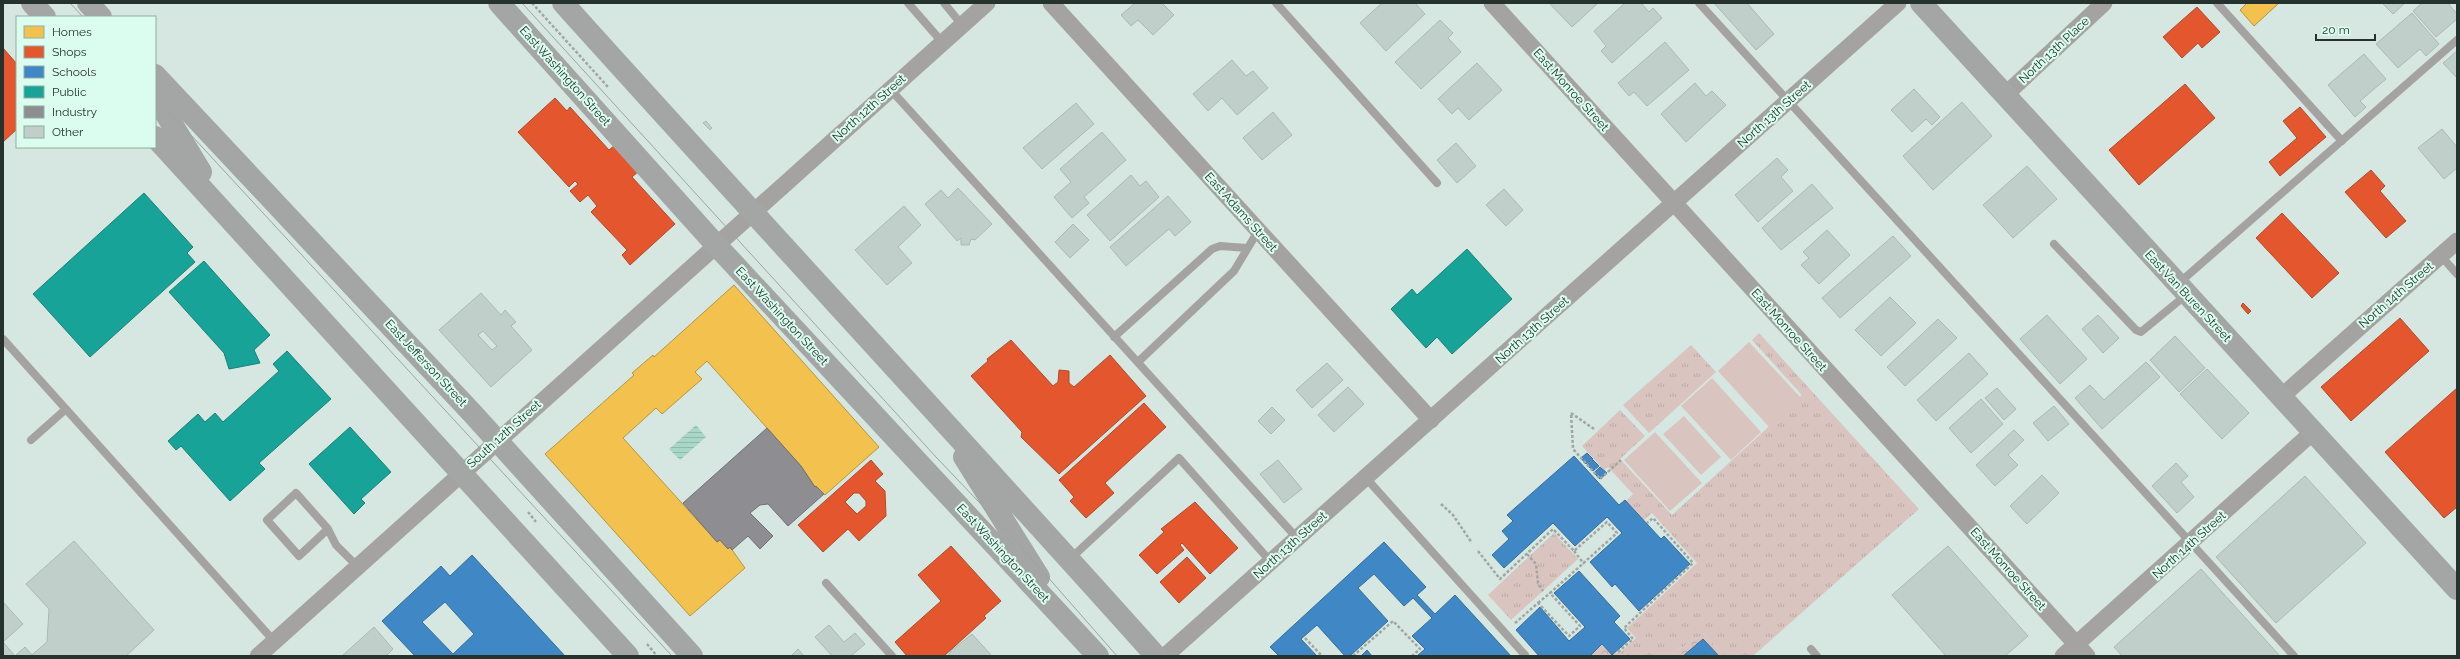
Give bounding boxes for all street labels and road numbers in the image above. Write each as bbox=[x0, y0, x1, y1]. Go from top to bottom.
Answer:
street label: North 13th Place bbox=[2016, 14, 2092, 86]
street label: East Washington Street bbox=[517, 23, 613, 129]
street label: East Monroe Street bbox=[1530, 46, 1612, 134]
street label: North 12th Street bbox=[830, 72, 908, 144]
street label: North 13th Street bbox=[1735, 78, 1813, 150]
street label: East Adams Street bbox=[1202, 170, 1280, 254]
street label: East Van Buren Street bbox=[2142, 247, 2234, 345]
street label: North 14th Street bbox=[2356, 259, 2436, 331]
street label: East Washington Street bbox=[733, 264, 831, 368]
street label: East Monroe Street bbox=[1748, 286, 1830, 374]
street label: North 13th Street bbox=[1493, 294, 1571, 366]
street label: East Jefferson Street bbox=[382, 317, 470, 409]
street label: South 12th Street bbox=[464, 397, 544, 471]
street label: East Washington Street bbox=[954, 501, 1052, 605]
street label: North 14th Street bbox=[2150, 508, 2228, 582]
street label: North 13th Street bbox=[1251, 509, 1329, 581]
street label: East Monroe Street bbox=[1967, 525, 2049, 613]

